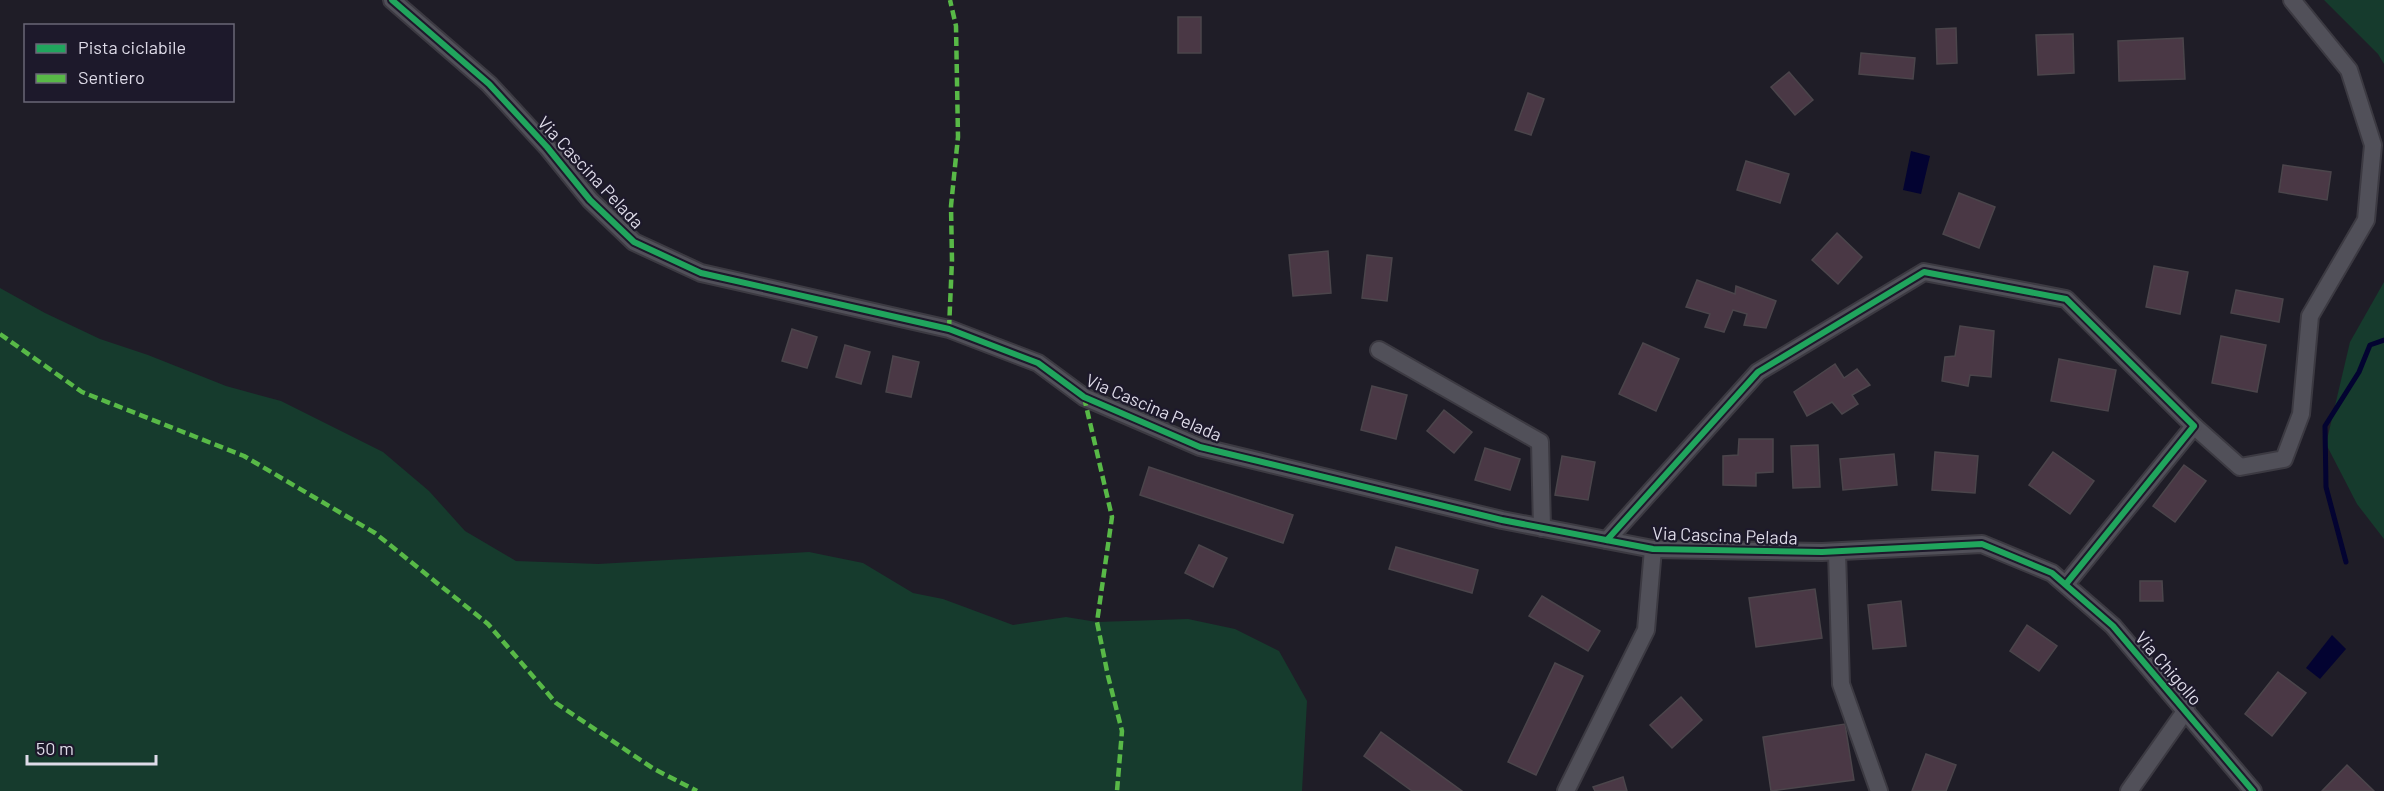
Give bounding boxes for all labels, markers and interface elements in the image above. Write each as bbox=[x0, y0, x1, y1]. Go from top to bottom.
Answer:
legend bbox=[24, 24, 234, 102]
text: Pista ciclabile bbox=[78, 36, 186, 58]
text: Sentiero bbox=[78, 66, 145, 88]
street label: Via Cascina Pelada bbox=[533, 111, 649, 233]
street label: Via Cascina Pelada bbox=[1083, 368, 1225, 446]
street label: Via Cascina Pelada bbox=[1652, 521, 1798, 549]
street label: Via Chigollo bbox=[2131, 627, 2207, 709]
scale bar bbox=[27, 728, 156, 766]
text: 50 m bbox=[36, 737, 74, 759]

